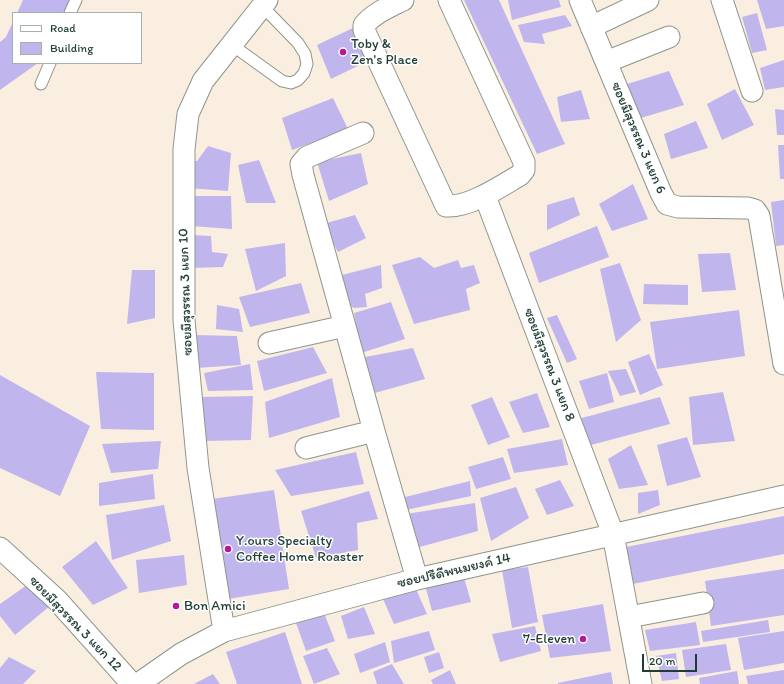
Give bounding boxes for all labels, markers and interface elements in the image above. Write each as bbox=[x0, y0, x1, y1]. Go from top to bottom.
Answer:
legend bbox=[12, 12, 142, 64]
text: Road bbox=[50, 21, 76, 35]
place label: Toby & Zen's Place bbox=[351, 36, 418, 68]
text: Building bbox=[50, 41, 93, 55]
marker: Toby & Zen's Place bbox=[338, 47, 348, 57]
street label: ซอยมีสุวรรณ 3 แยก 6 bbox=[607, 80, 669, 196]
street label: ซอยมีสุวรรณ 3 แยก 10 bbox=[175, 228, 197, 356]
street label: ซอยมีสุวรรณ 3 แยก 8 bbox=[520, 306, 578, 424]
place label: Y.ours Specialty Coffee Home Roaster bbox=[236, 533, 364, 566]
marker: Y.ours Specialty Coffee Home Roaster bbox=[223, 544, 233, 554]
street label: ซอยปรีดีพนมยงค์ 14 bbox=[396, 550, 512, 592]
street label: ซอยมีสุวรรณ 3 แยก 12 bbox=[25, 573, 125, 675]
place label: Bon Amici bbox=[184, 598, 246, 614]
marker: Bon Amici bbox=[171, 601, 181, 611]
place label: 7-Eleven bbox=[523, 631, 575, 647]
marker: 7-Eleven bbox=[578, 634, 588, 644]
scale bar bbox=[644, 646, 699, 672]
text: 20 m bbox=[649, 654, 676, 668]

